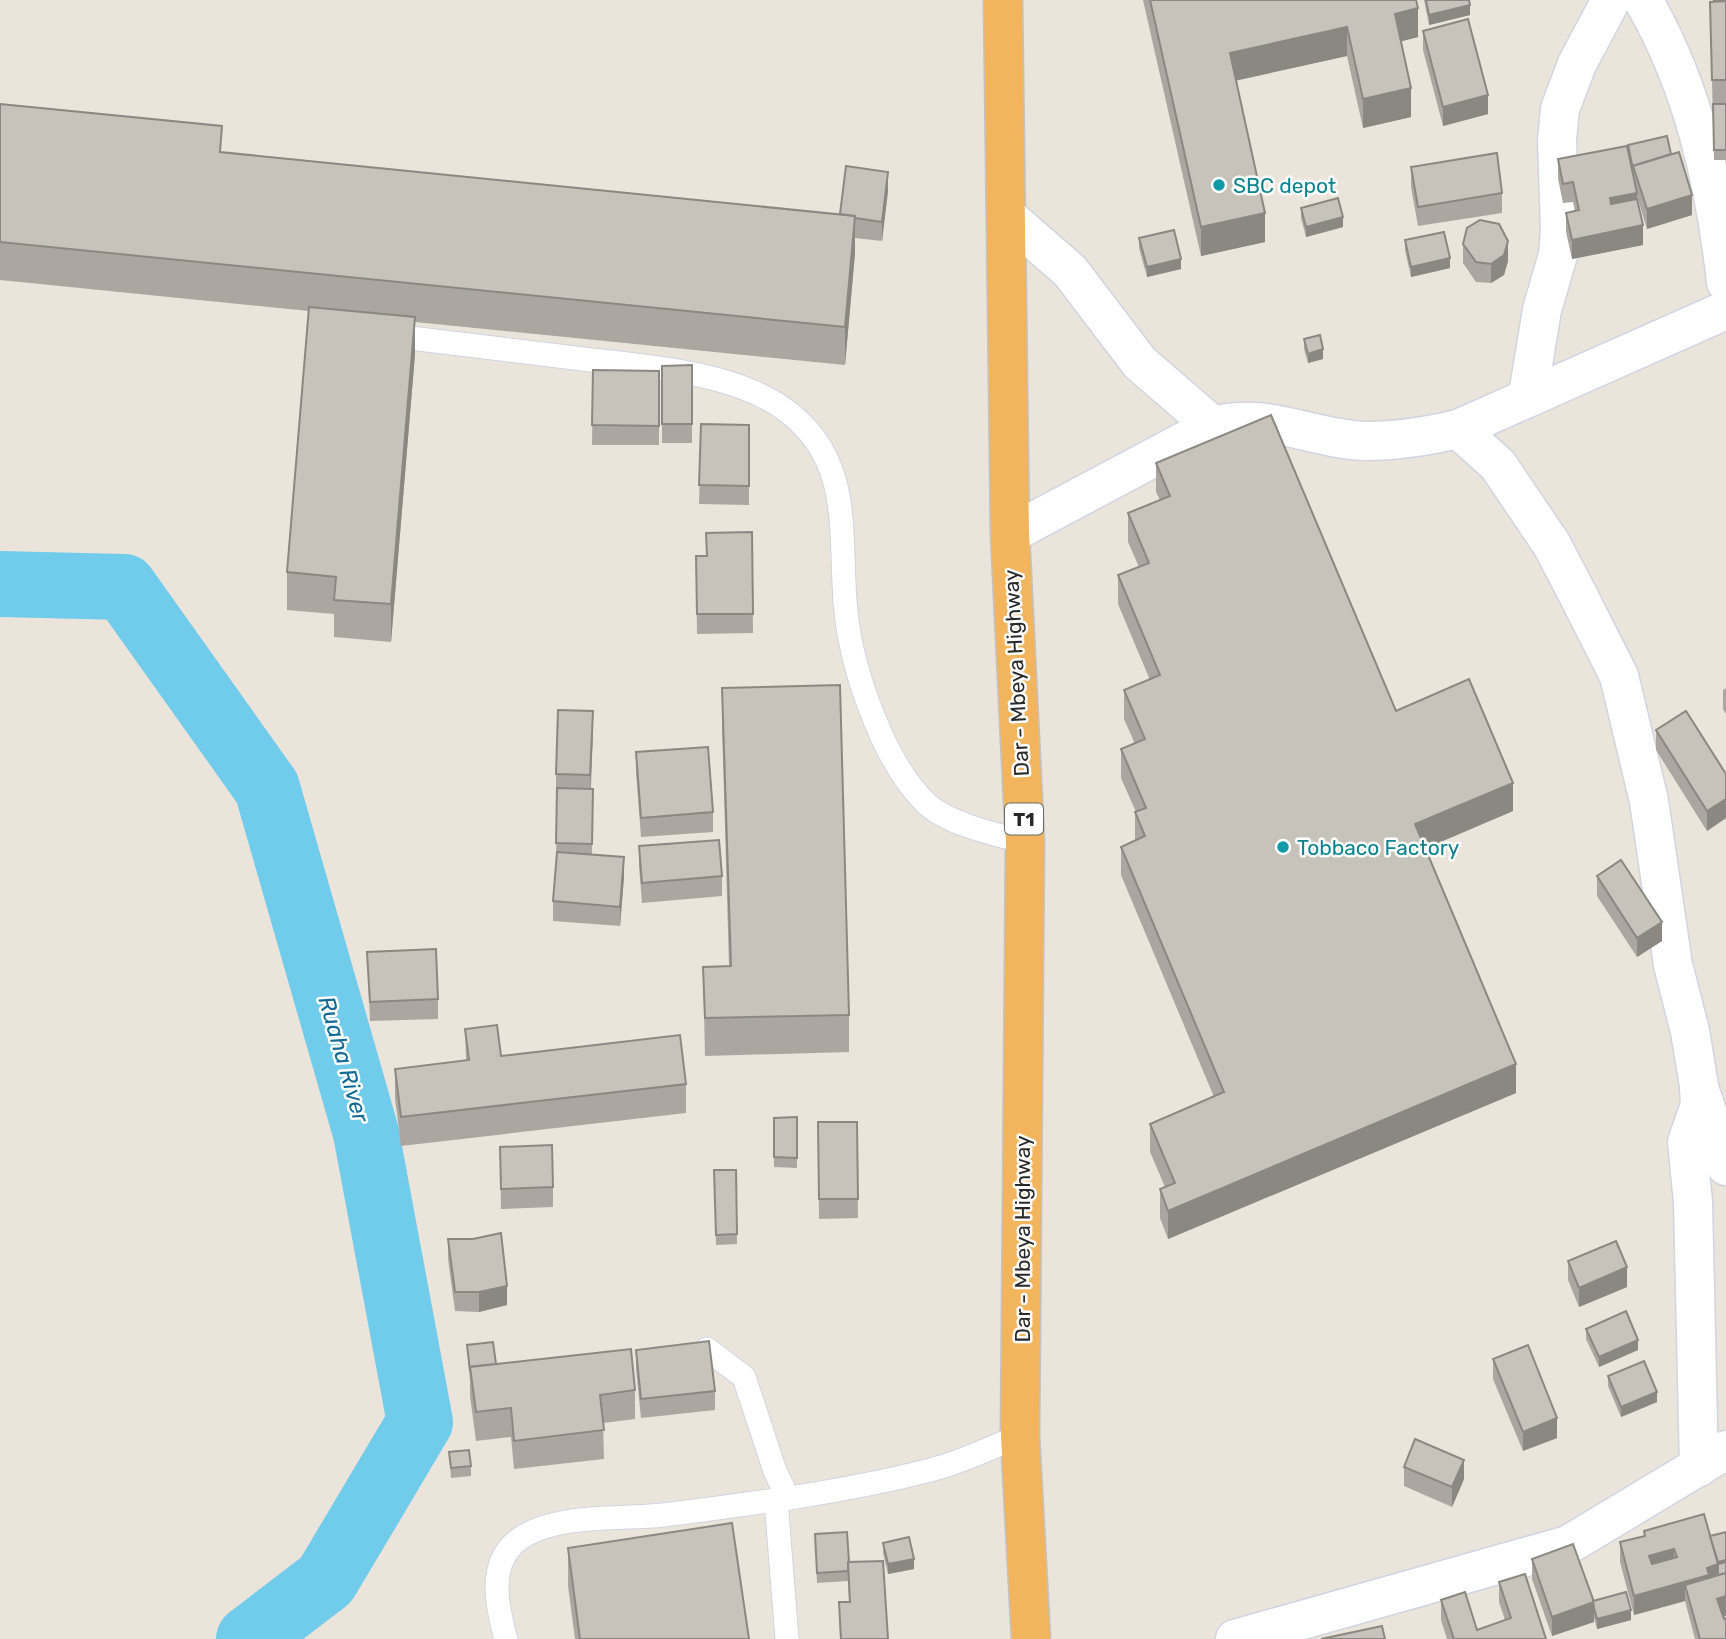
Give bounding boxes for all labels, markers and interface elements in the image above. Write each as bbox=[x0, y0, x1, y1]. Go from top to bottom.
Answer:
place label: SBC depot bbox=[1233, 173, 1336, 198]
marker: SBC depot bbox=[1211, 177, 1227, 193]
street label: Dar - Mbeya Highway bbox=[998, 568, 1034, 777]
road number: T1 bbox=[1005, 804, 1043, 834]
place label: Tobbaco Factory bbox=[1297, 835, 1460, 860]
marker: Tobbaco Factory bbox=[1275, 839, 1291, 855]
water label: Ruaha River bbox=[313, 993, 376, 1127]
street label: Dar - Mbeya Highway bbox=[1010, 1135, 1035, 1343]

